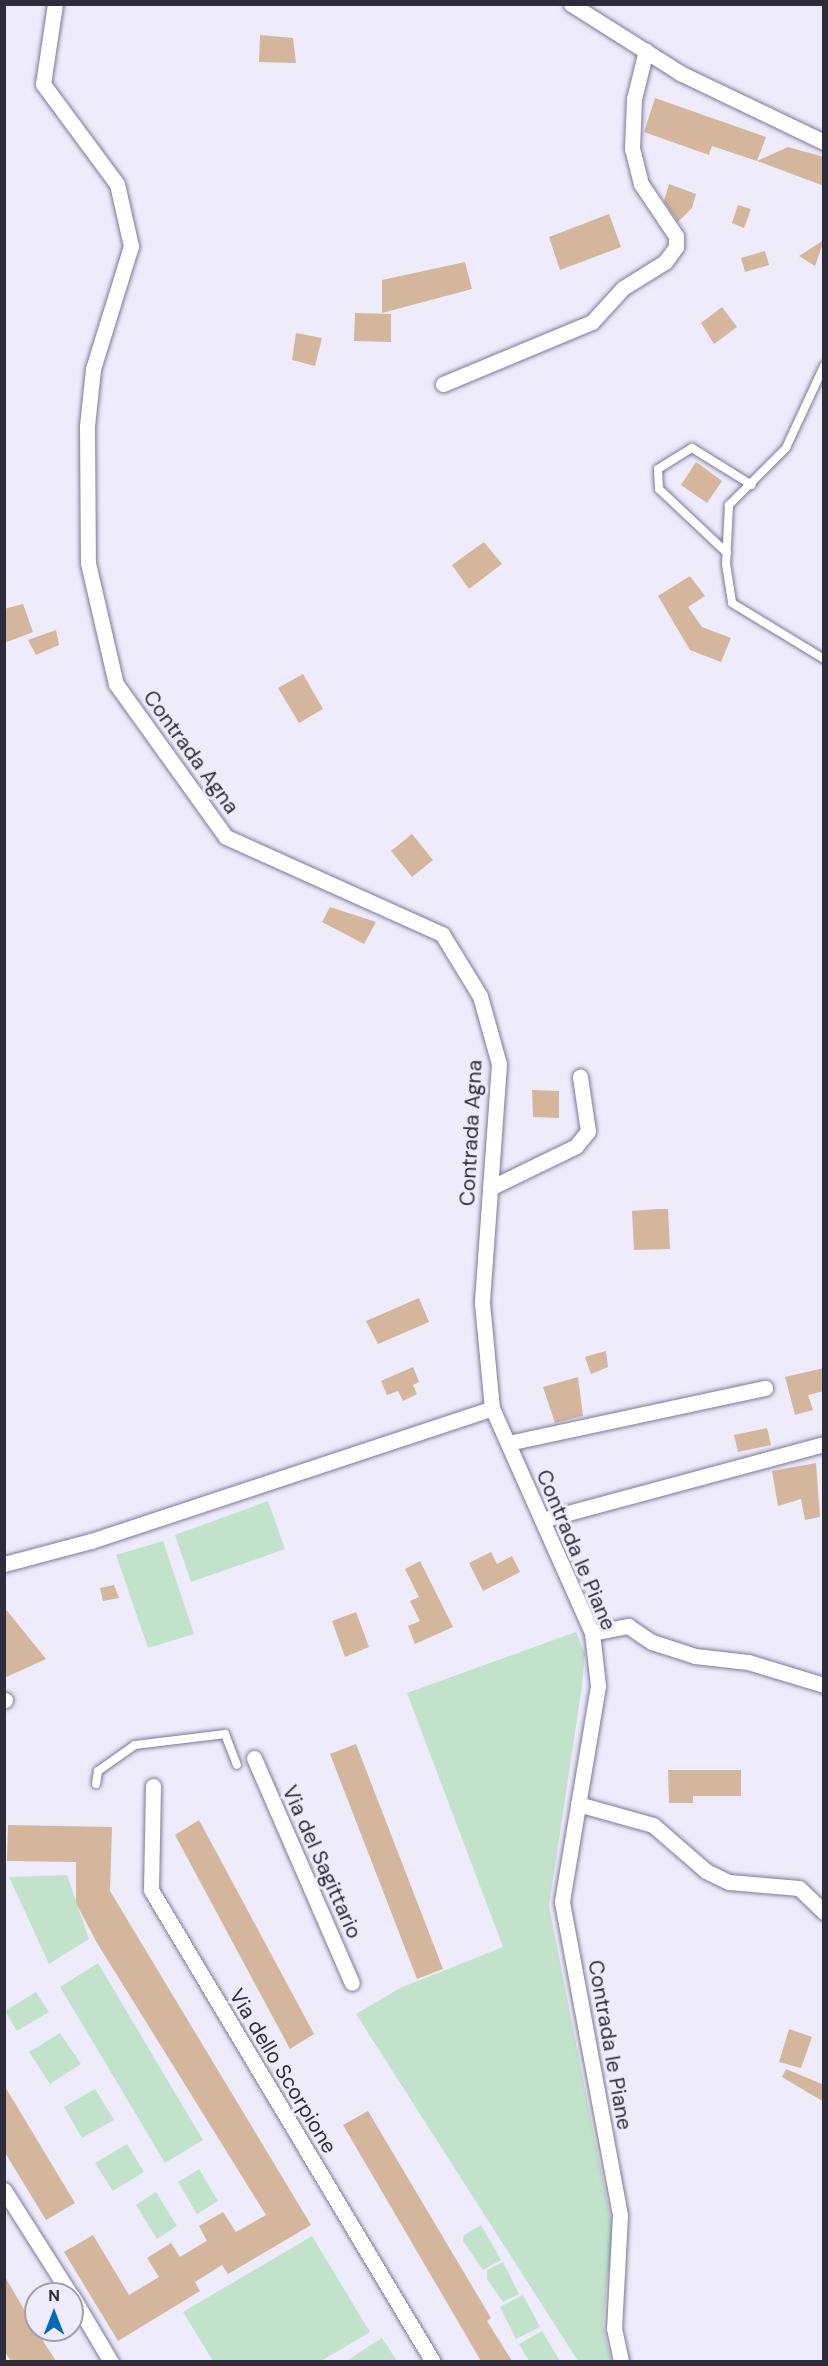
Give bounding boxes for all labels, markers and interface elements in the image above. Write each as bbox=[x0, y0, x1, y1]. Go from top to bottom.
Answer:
street label: Contrada Agna bbox=[138, 685, 244, 819]
street label: Contrada Agna bbox=[455, 1059, 487, 1207]
street label: Contrada le Piane bbox=[531, 1466, 621, 1634]
street label: Via del Sagittario bbox=[277, 1782, 367, 1942]
street label: Contrada le Piane bbox=[583, 1958, 637, 2132]
street label: Via dello Scorpione bbox=[224, 1984, 342, 2158]
north arrow bbox=[24, 2282, 84, 2342]
text: N bbox=[48, 2285, 60, 2306]

